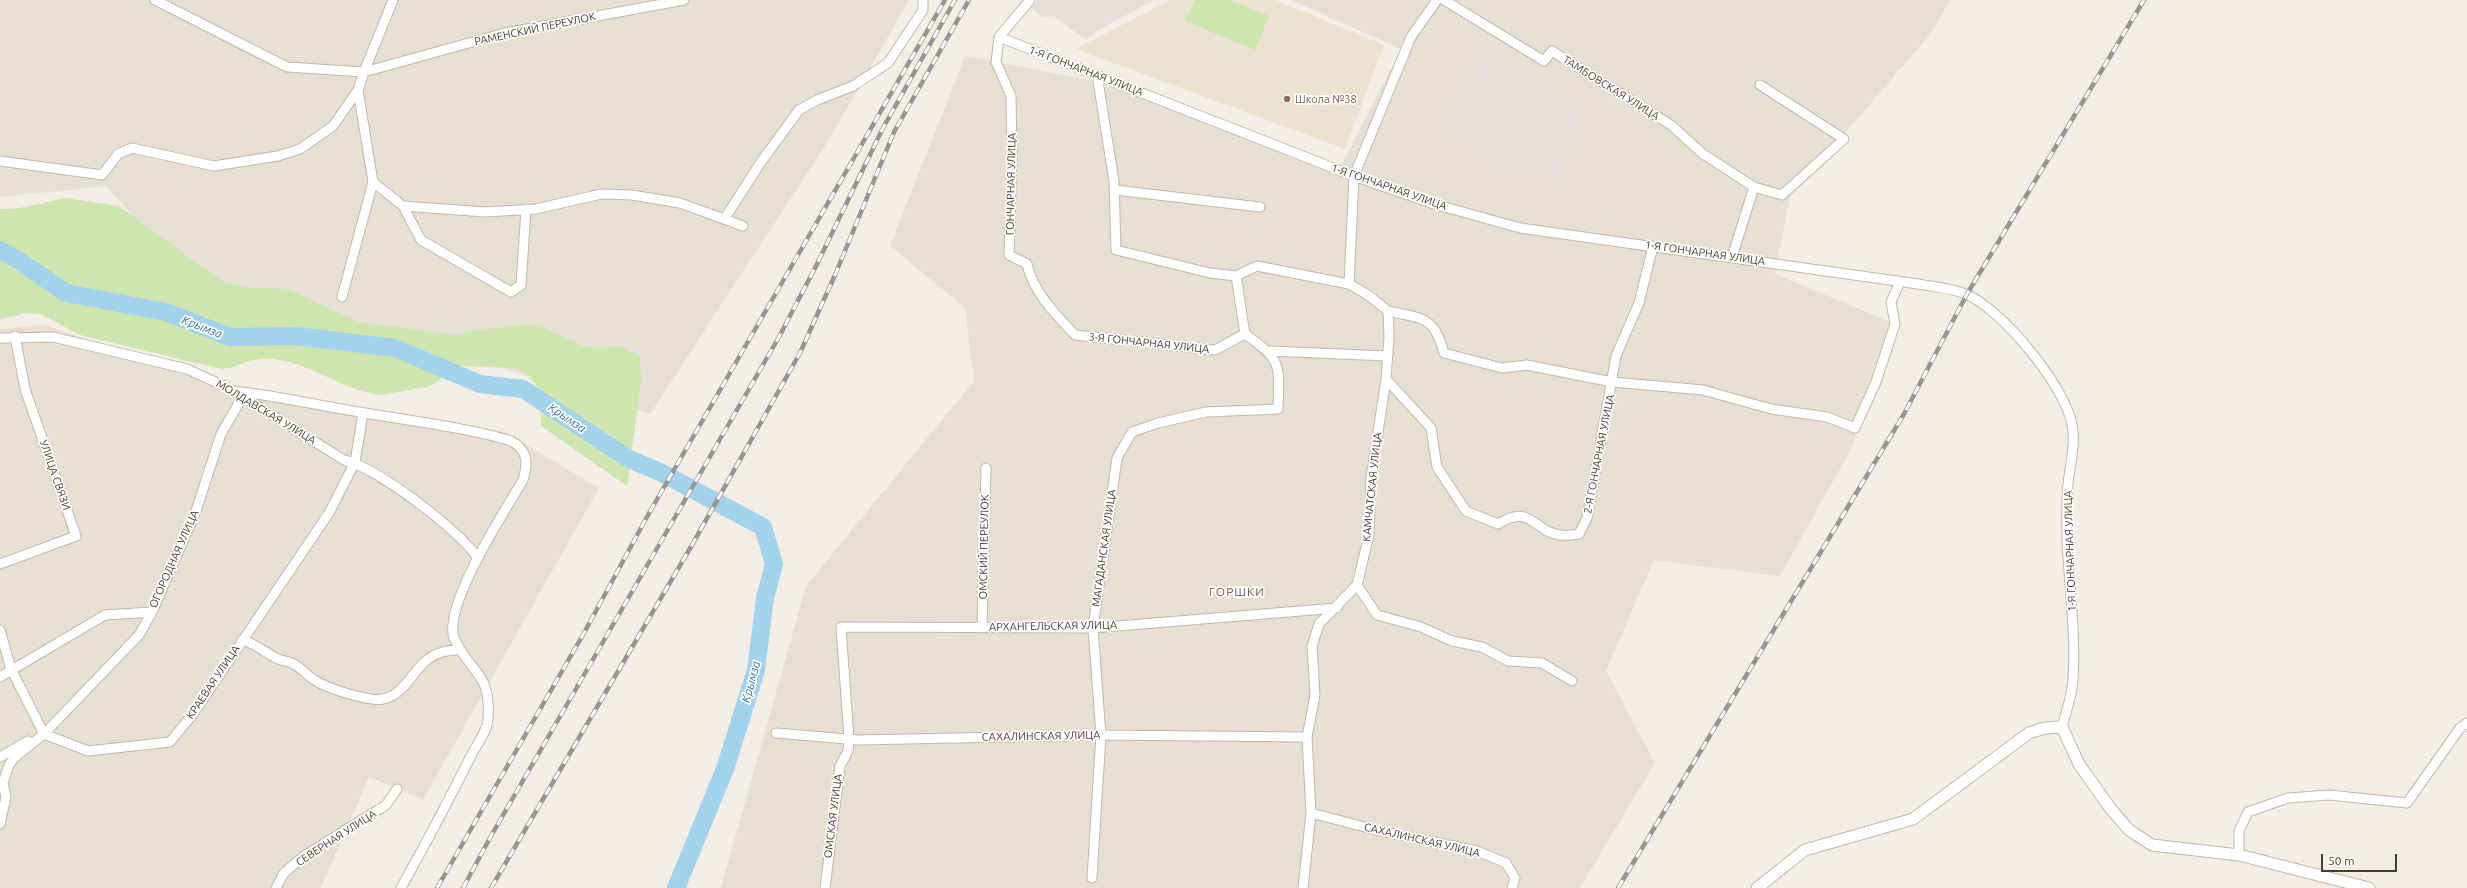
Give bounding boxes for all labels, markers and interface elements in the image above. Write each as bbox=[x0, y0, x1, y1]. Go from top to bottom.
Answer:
street label: РАМЕНСКИЙ ПЕРЕУЛОК bbox=[473, 10, 597, 48]
street label: 1-Я ГОНЧАРНАЯ УЛИЦА bbox=[1027, 43, 1145, 99]
street label: ТАМБОВСКАЯ УЛИЦА bbox=[1560, 53, 1662, 123]
place label: Школа №38 bbox=[1295, 92, 1357, 106]
marker: Школа №38 bbox=[1282, 94, 1292, 104]
street label: ГОНЧАРНАЯ УЛИЦА bbox=[1004, 133, 1018, 235]
street label: 1-Я ГОНЧАРНАЯ УЛИЦА bbox=[1329, 161, 1449, 213]
street label: 1-Я ГОНЧАРНАЯ УЛИЦА bbox=[1644, 238, 1766, 268]
water label: Крымза bbox=[180, 313, 224, 341]
street label: 3-Я ГОНЧАРНАЯ УЛИЦА bbox=[1088, 330, 1210, 356]
street label: МОЛДАВСКАЯ УЛИЦА bbox=[214, 377, 318, 447]
street label: 2-Я ГОНЧАРНАЯ УЛИЦА bbox=[1581, 393, 1617, 515]
water label: Крымза bbox=[545, 400, 589, 436]
street label: КАМЧАТСКАЯ УЛИЦА bbox=[1360, 432, 1384, 542]
street label: УЛИЦА СВЯЗИ bbox=[37, 438, 73, 512]
street label: МАГАДАНСКАЯ УЛИЦА bbox=[1089, 488, 1119, 608]
street label: 1-Я ГОНЧАРНАЯ УЛИЦА bbox=[2061, 490, 2079, 612]
street label: ОМСКИЙ ПЕРЕУЛОК bbox=[976, 494, 992, 600]
street label: ОГОРОДНАЯ УЛИЦА bbox=[146, 508, 202, 610]
district label: ГОРШКИ bbox=[1209, 585, 1265, 599]
street label: АРХАНГЕЛЬСКАЯ УЛИЦА bbox=[989, 618, 1117, 634]
street label: КРАЕВАЯ УЛИЦА bbox=[183, 643, 243, 721]
water label: Крымза bbox=[739, 660, 763, 704]
street label: САХАЛИНСКАЯ УЛИЦА bbox=[982, 728, 1100, 744]
street label: ОМСКАЯ УЛИЦА bbox=[821, 773, 845, 859]
street label: СЕВЕРНАЯ УЛИЦА bbox=[293, 807, 379, 869]
street label: САХАЛИНСКАЯ УЛИЦА bbox=[1363, 820, 1481, 860]
scale bar bbox=[2323, 846, 2399, 872]
text: 50 m bbox=[2328, 854, 2355, 867]

